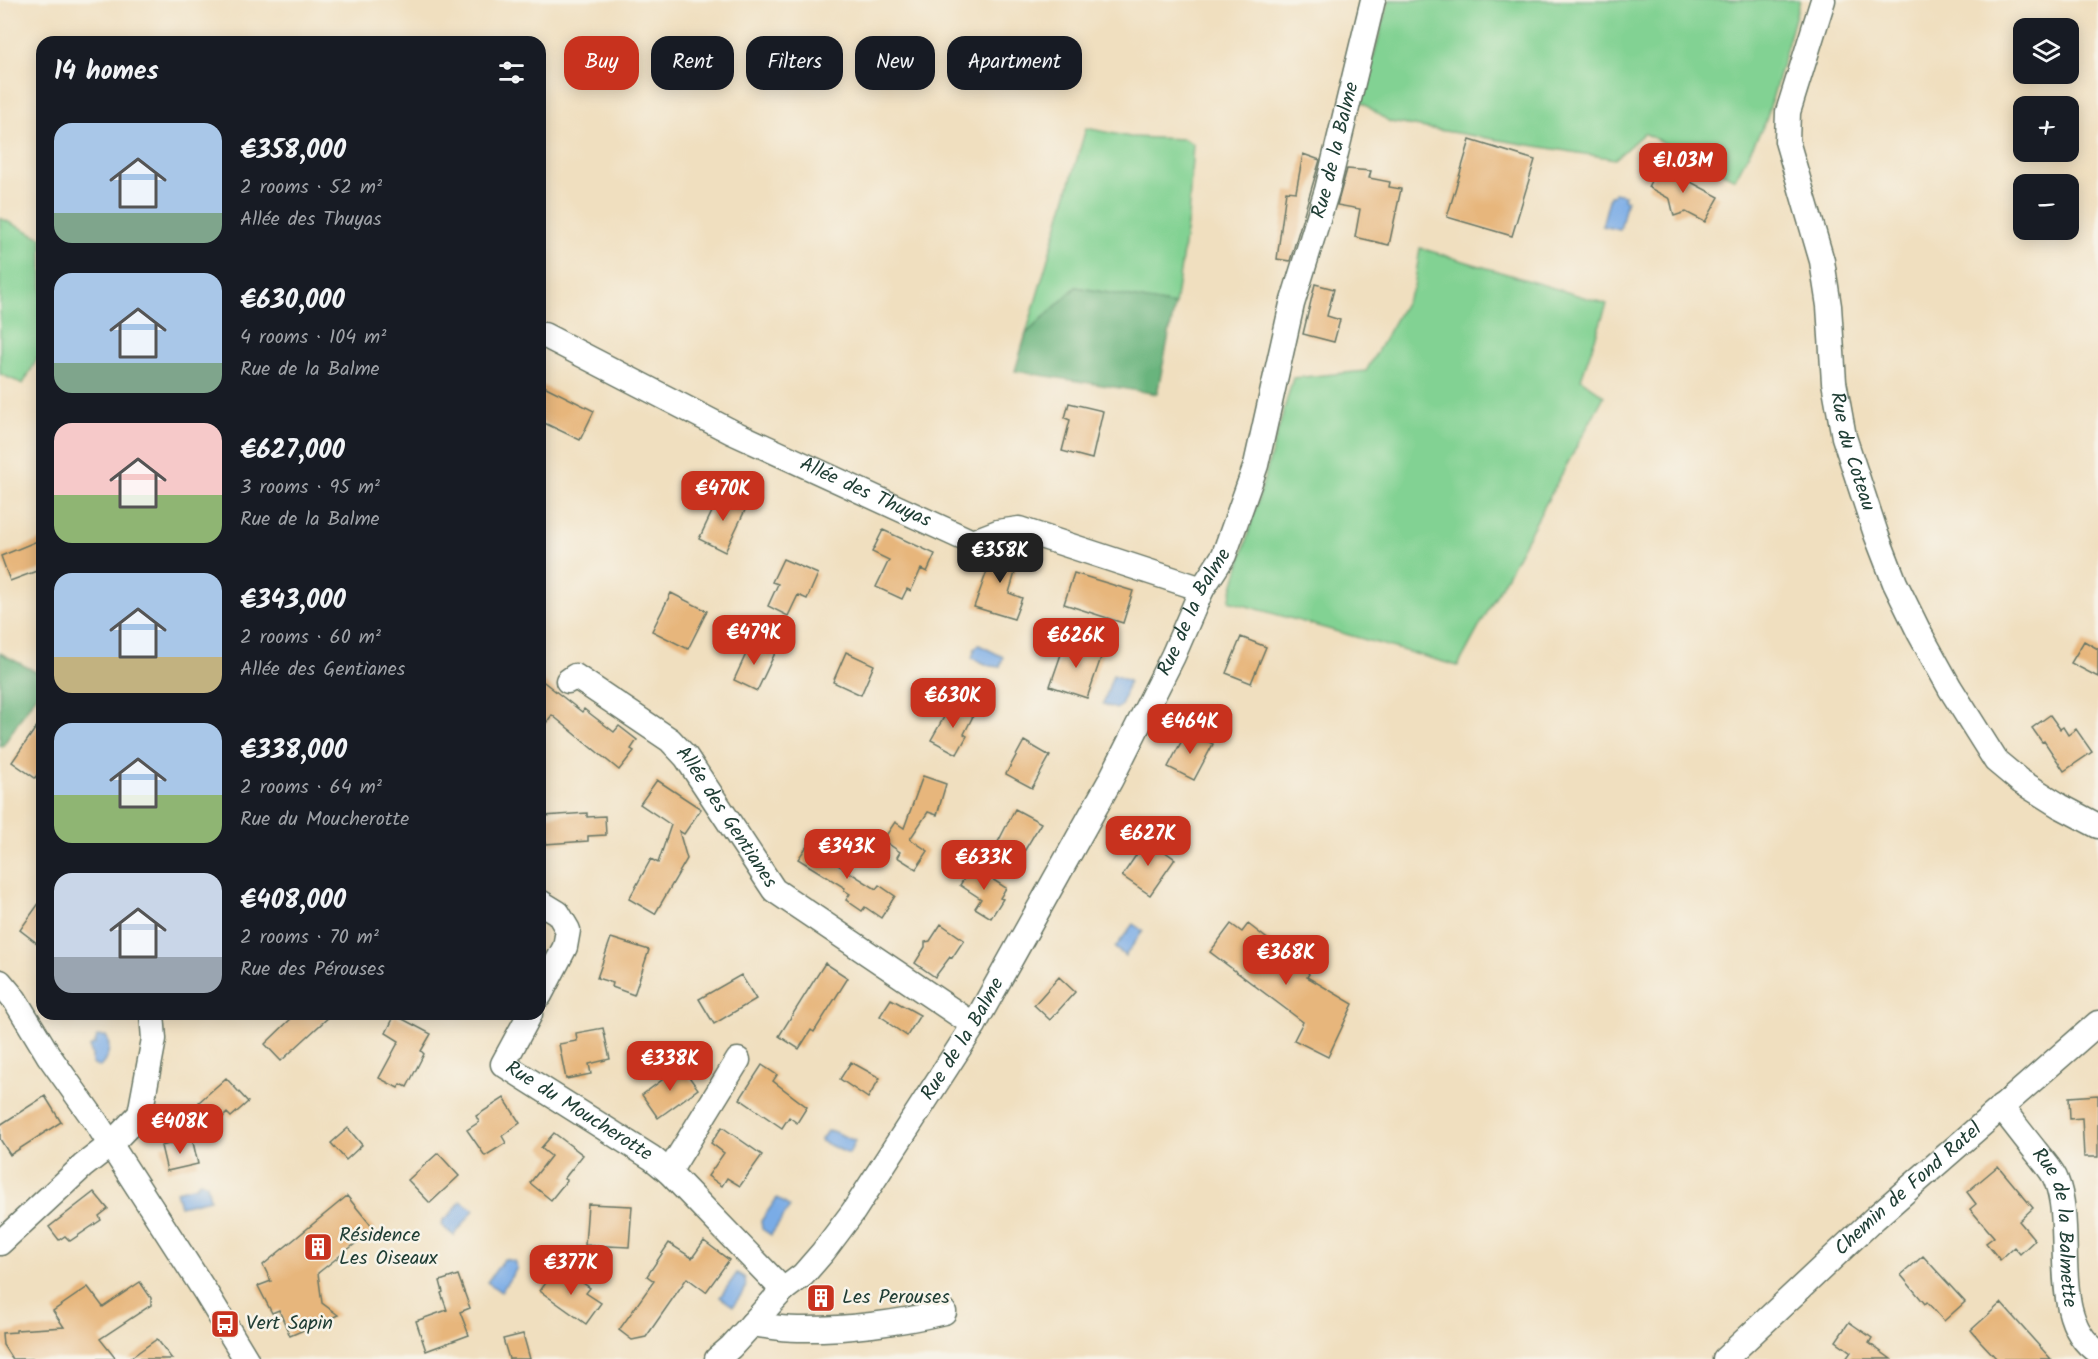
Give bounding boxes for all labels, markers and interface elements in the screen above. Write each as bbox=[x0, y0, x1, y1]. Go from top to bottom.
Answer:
map controls bbox=[2013, 18, 2079, 240]
button: layers bbox=[2013, 18, 2079, 84]
chip: Buy bbox=[564, 36, 639, 90]
chip: Rent bbox=[651, 36, 734, 90]
chip: Filters bbox=[746, 36, 843, 90]
chip: New bbox=[855, 36, 935, 90]
chip: Apartment bbox=[947, 36, 1082, 90]
text: 14 homes bbox=[54, 51, 159, 93]
icon: filters bbox=[495, 56, 528, 89]
street label: Rue de la Balme bbox=[1303, 79, 1369, 223]
button: + bbox=[2013, 96, 2079, 162]
text: €358,000 bbox=[240, 130, 346, 172]
pin: €1.03M bbox=[1634, 143, 1732, 194]
text: €1.03M bbox=[1653, 146, 1713, 178]
icon: home bbox=[102, 147, 174, 219]
text: 2 rooms · 52 m² bbox=[240, 172, 382, 204]
button: − bbox=[2013, 174, 2079, 240]
text: Allée des Thuyas bbox=[240, 204, 382, 236]
text: €630,000 bbox=[240, 280, 345, 322]
icon: home bbox=[102, 297, 174, 369]
text: 4 rooms · 104 m² bbox=[240, 322, 386, 354]
text: Rue de la Balme bbox=[240, 354, 380, 386]
street label: Rue du Coteau bbox=[1820, 390, 1884, 516]
text: €627,000 bbox=[240, 430, 345, 472]
icon: home bbox=[102, 447, 174, 519]
street label: Allée des Thuyas bbox=[794, 449, 937, 537]
pin: €470K bbox=[681, 471, 765, 522]
text: 3 rooms · 95 m² bbox=[240, 472, 380, 504]
text: €470K bbox=[695, 474, 751, 506]
text: Rue de la Balme bbox=[240, 504, 380, 536]
pin: €358K bbox=[958, 533, 1042, 584]
text: €358K bbox=[971, 536, 1029, 568]
street label: Rue de la Balme bbox=[1149, 545, 1241, 682]
text: €343,000 bbox=[240, 580, 346, 622]
icon: home bbox=[102, 597, 174, 669]
pin: €479K bbox=[712, 615, 796, 666]
text: €479K bbox=[726, 618, 782, 650]
pin: €626K bbox=[1034, 618, 1118, 669]
text: €626K bbox=[1047, 621, 1105, 653]
text: 2 rooms · 60 m² bbox=[240, 622, 381, 654]
text: Allée des Gentianes bbox=[240, 654, 405, 686]
pin: €630K bbox=[911, 678, 995, 729]
text: €630K bbox=[925, 681, 981, 713]
pin: €464K bbox=[1148, 704, 1232, 755]
text: €464K bbox=[1161, 707, 1219, 739]
text: €338,000 bbox=[240, 730, 347, 772]
street label: Allée des Gentianes bbox=[667, 739, 785, 896]
icon: home bbox=[102, 747, 174, 819]
text: 2 rooms · 64 m² bbox=[240, 772, 382, 804]
text: Rue du Moucherotte bbox=[240, 804, 409, 836]
pin: €627K bbox=[1106, 816, 1190, 867]
text: €627K bbox=[1120, 819, 1176, 851]
pin: €343K bbox=[805, 829, 889, 880]
text: €343K bbox=[818, 832, 876, 864]
pin: €633K bbox=[942, 840, 1026, 891]
text: €633K bbox=[955, 843, 1013, 875]
text: €408,000 bbox=[240, 880, 346, 922]
icon: home bbox=[102, 897, 174, 969]
text: 2 rooms · 70 m² bbox=[240, 922, 379, 954]
pin: €368K bbox=[1244, 935, 1328, 986]
text: €368K bbox=[1257, 938, 1315, 970]
text: Rue des Pérouses bbox=[240, 954, 385, 986]
street label: Rue de la Balme bbox=[913, 972, 1013, 1107]
pin: €338K bbox=[628, 1041, 712, 1092]
text: €338K bbox=[641, 1044, 699, 1076]
street label: Rue du Moucherotte bbox=[498, 1053, 659, 1170]
pin: €408K bbox=[138, 1104, 222, 1155]
text: €408K bbox=[151, 1107, 209, 1139]
street label: Chemin de Fond Ratel bbox=[1827, 1115, 1990, 1264]
street label: Rue de la Balmette bbox=[2023, 1141, 2085, 1310]
place label: Résidence Les Oiseaux bbox=[339, 1220, 438, 1275]
building icon: Résidence Les Oiseaux bbox=[302, 1231, 334, 1263]
pin: €377K bbox=[529, 1245, 613, 1296]
text: €377K bbox=[544, 1248, 598, 1280]
building icon: Les Perouses bbox=[805, 1282, 837, 1314]
place label: Les Perouses bbox=[842, 1282, 950, 1314]
bus stop icon: Vert Sapin bbox=[209, 1308, 241, 1340]
place label: Vert Sapin bbox=[246, 1308, 333, 1340]

